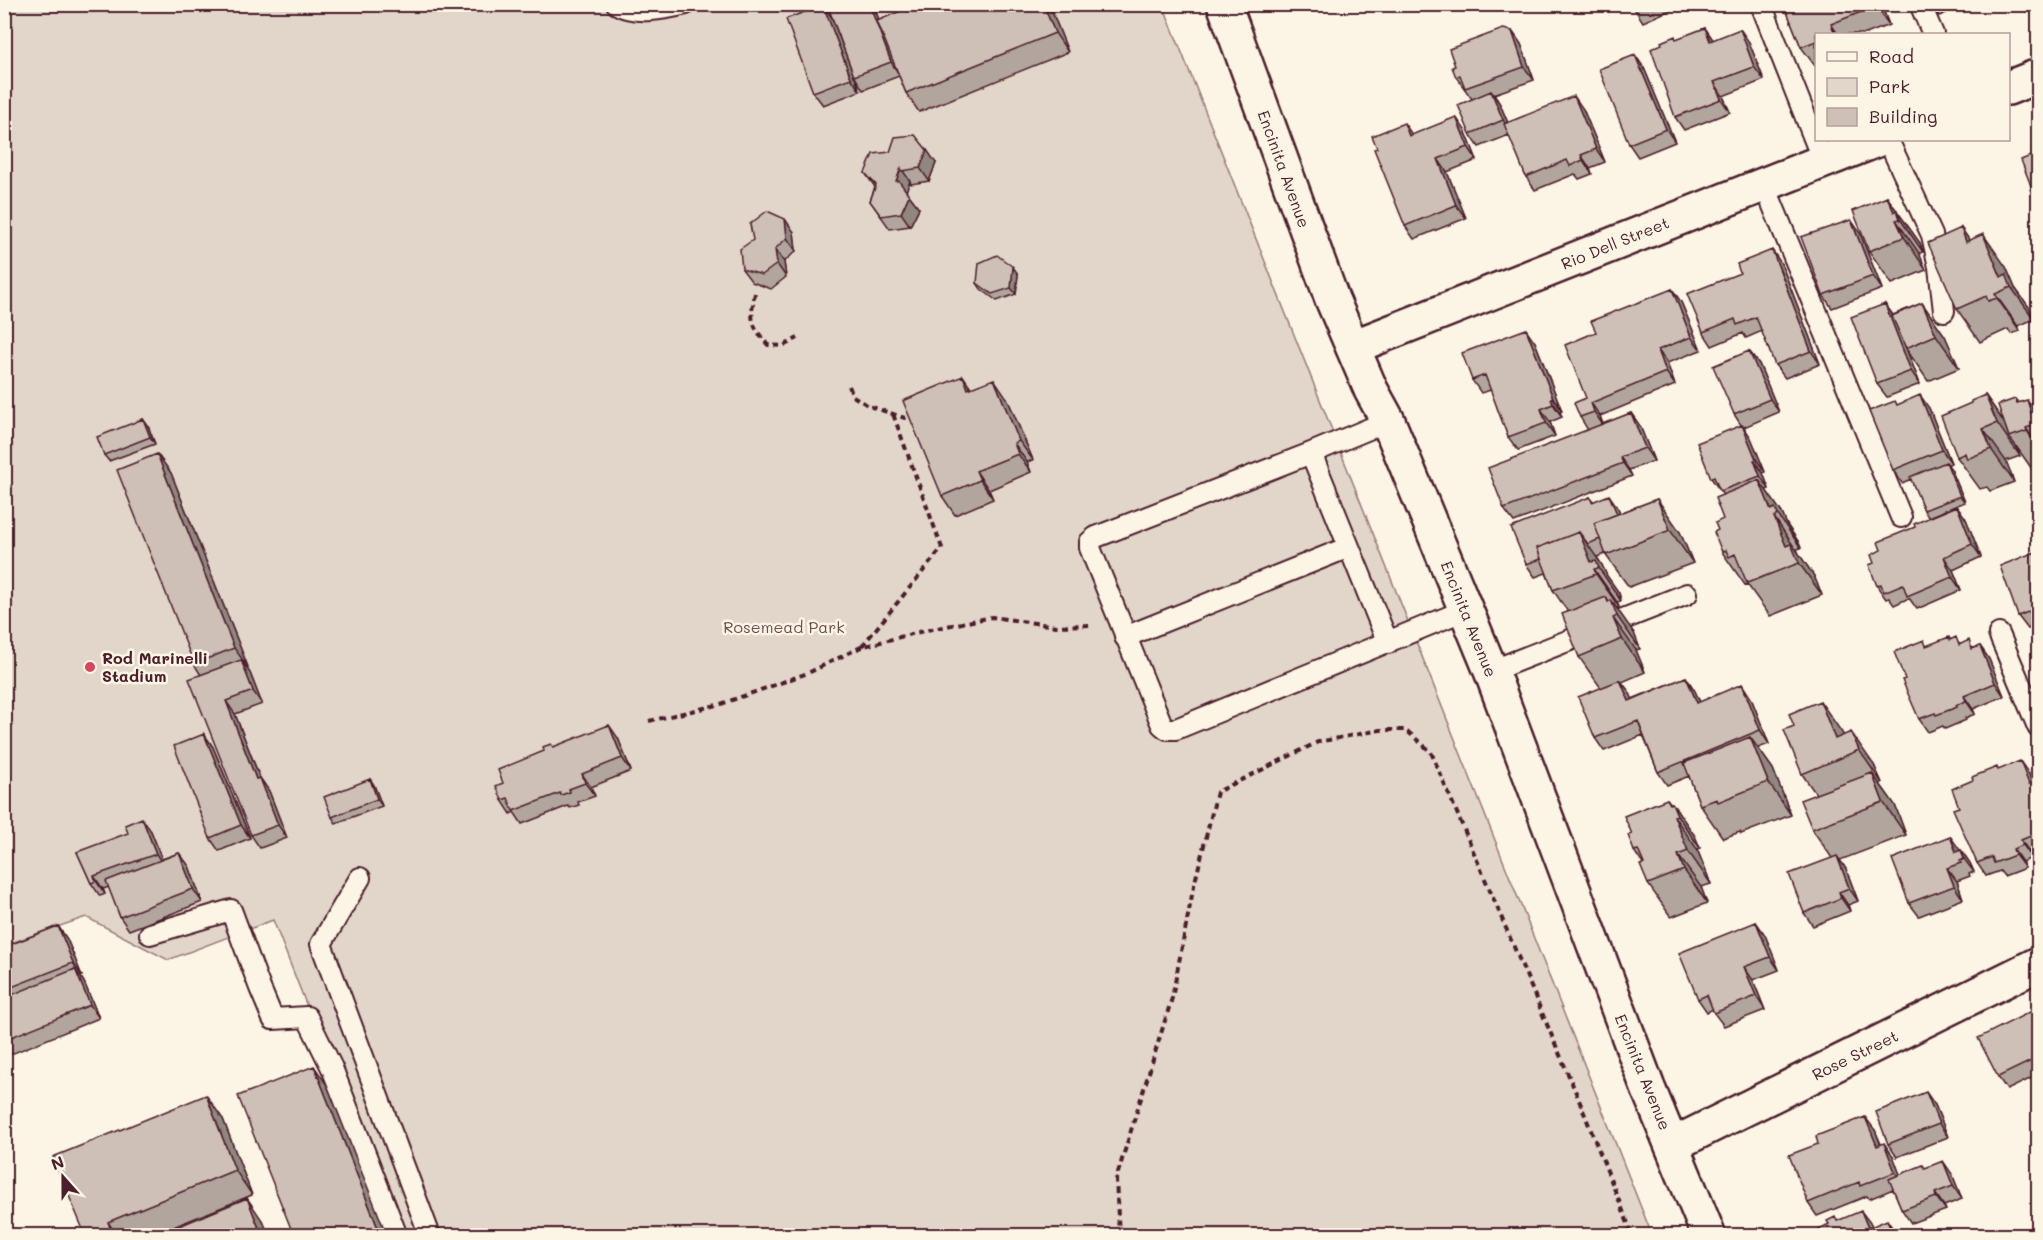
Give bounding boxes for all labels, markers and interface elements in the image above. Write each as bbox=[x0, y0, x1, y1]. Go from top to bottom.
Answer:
legend bbox=[1815, 33, 2010, 141]
text: Road bbox=[1869, 44, 1914, 68]
text: Park bbox=[1869, 74, 1910, 98]
text: Building bbox=[1869, 104, 1937, 128]
street label: Encinita Avenue bbox=[1253, 107, 1315, 230]
street label: Rio Dell Street bbox=[1558, 211, 1672, 274]
street label: Encinita Avenue bbox=[1437, 558, 1502, 680]
park label: Rosemead Park bbox=[723, 616, 845, 637]
place label: Rod Marinelli Stadium bbox=[102, 647, 208, 686]
marker: Rod Marinelli Stadium bbox=[83, 660, 97, 674]
street label: Encinita Avenue bbox=[1611, 1011, 1676, 1133]
street label: Rose Street bbox=[1808, 1025, 1901, 1084]
north arrow bbox=[33, 1147, 93, 1207]
text: N bbox=[48, 1151, 67, 1175]

